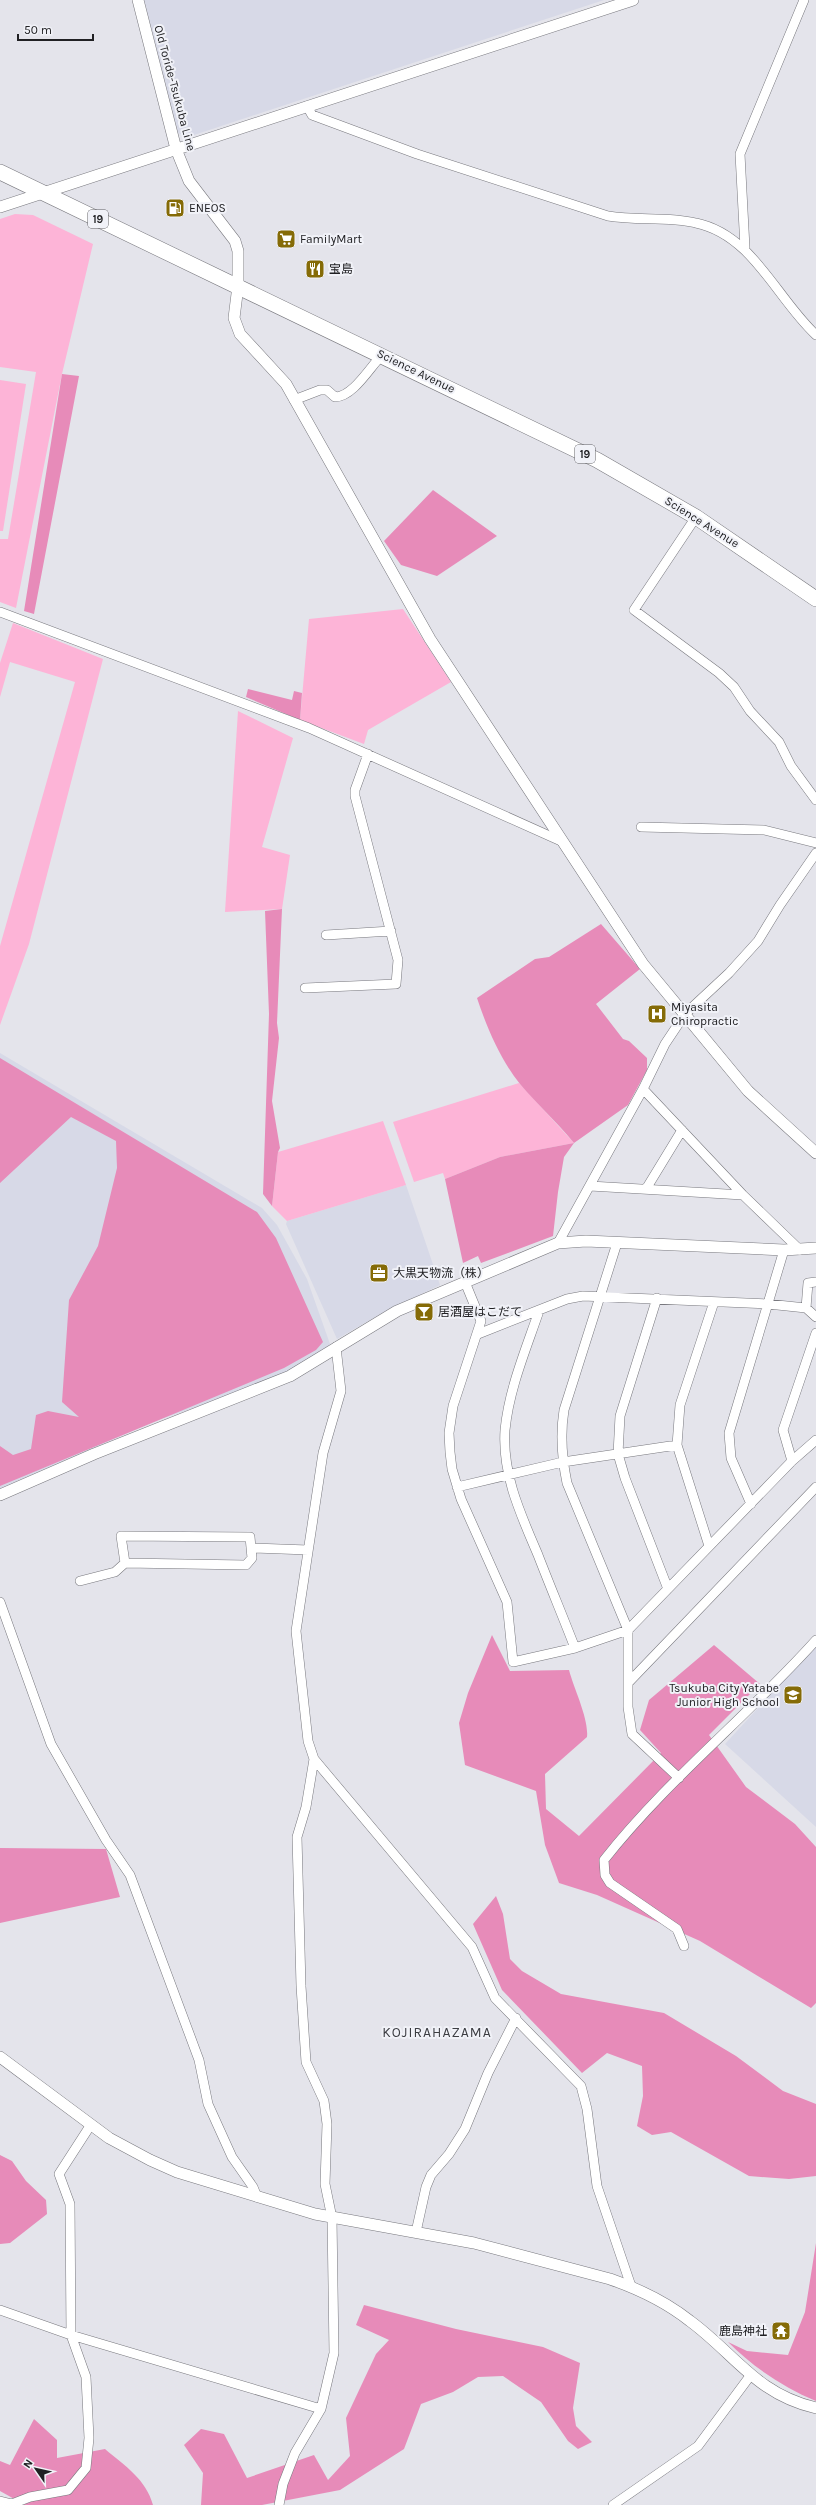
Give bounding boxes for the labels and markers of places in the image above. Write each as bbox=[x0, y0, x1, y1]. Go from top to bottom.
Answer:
fuel station icon: ENEOS bbox=[164, 197, 186, 219]
place label: ENEOS bbox=[189, 201, 226, 215]
supermarket icon: FamilyMart bbox=[275, 228, 297, 250]
place label: FamilyMart bbox=[300, 232, 362, 246]
restaurant icon: 宝島 bbox=[304, 258, 326, 280]
place label: 宝島 bbox=[329, 262, 353, 276]
place label: Miyasita Chiropractic bbox=[671, 1000, 739, 1028]
hospital icon: Miyasita Chiropractic bbox=[646, 1003, 668, 1025]
office icon: 大黒天物流（株） bbox=[368, 1262, 390, 1284]
place label: 大黒天物流（株） bbox=[393, 1266, 489, 1280]
bar icon: 居酒屋はこだて bbox=[413, 1301, 435, 1323]
place label: 居酒屋はこだて bbox=[438, 1305, 522, 1319]
place label: Tsukuba City Yatabe Junior High School bbox=[669, 1681, 779, 1709]
school or university icon: Tsukuba City Yatabe Junior High School bbox=[782, 1684, 804, 1706]
temple icon: 鹿島神社 bbox=[770, 2320, 792, 2342]
place label: 鹿島神社 bbox=[719, 2324, 767, 2338]

